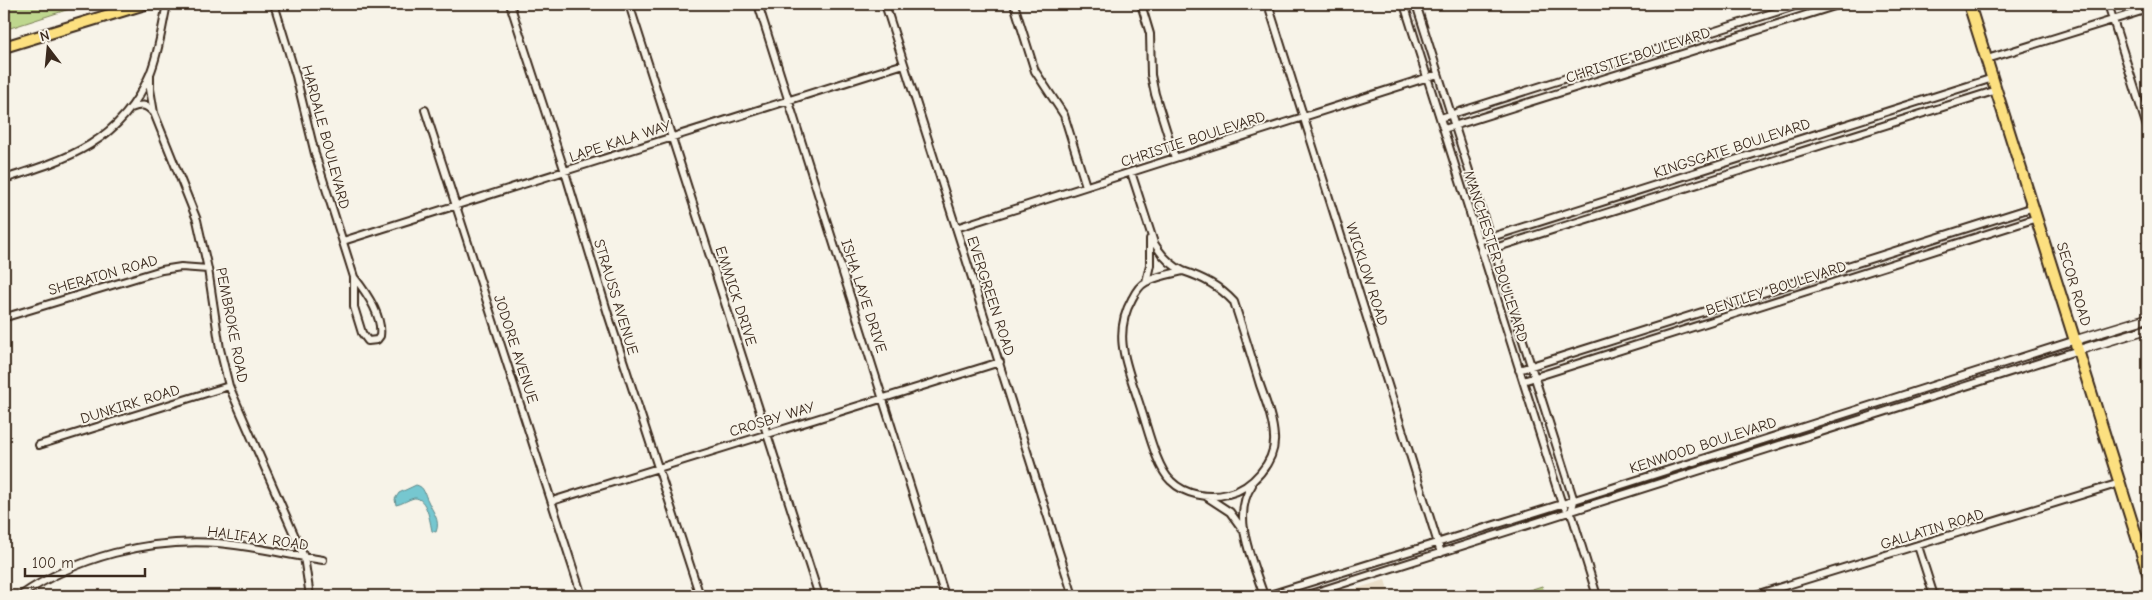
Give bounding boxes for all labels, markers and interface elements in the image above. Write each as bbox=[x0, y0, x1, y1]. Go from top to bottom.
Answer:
north arrow bbox=[22, 22, 72, 72]
street label: CHRISTIE BOULEVARD bbox=[1563, 23, 1713, 87]
text: N bbox=[38, 27, 51, 45]
street label: HARDALE BOULEVARD bbox=[298, 63, 354, 211]
street label: CHRISTIE BOULEVARD bbox=[1118, 107, 1268, 171]
street label: KINGSGATE BOULEVARD bbox=[1651, 114, 1813, 182]
street label: LAPE KALA WAY bbox=[567, 116, 673, 166]
street label: MANCHESTER BOULEVARD bbox=[1460, 168, 1532, 344]
street label: WICKLOW ROAD bbox=[1342, 220, 1392, 328]
street label: EVERGREEN ROAD bbox=[963, 234, 1019, 358]
street label: STRAUSS AVENUE bbox=[590, 237, 642, 357]
street label: ISHA LAYE DRIVE bbox=[837, 237, 891, 355]
street label: SECOR ROAD bbox=[2053, 240, 2095, 328]
street label: EMMICK DRIVE bbox=[711, 244, 761, 348]
street label: SHERATON ROAD bbox=[46, 251, 160, 299]
street label: BENTLEY BOULEVARD bbox=[1704, 257, 1848, 319]
street label: PEMBROKE ROAD bbox=[212, 266, 252, 384]
street label: JODORE AVENUE bbox=[490, 292, 542, 406]
street label: DUNKIRK ROAD bbox=[78, 380, 182, 428]
street label: CROSBY WAY bbox=[727, 397, 817, 441]
street label: KENWOOD BOULEVARD bbox=[1627, 413, 1779, 477]
street label: GALLATIN ROAD bbox=[1878, 505, 1986, 553]
street label: HALIFAX ROAD bbox=[206, 522, 310, 554]
scale bar bbox=[25, 545, 145, 577]
text: 100 m bbox=[32, 554, 74, 572]

